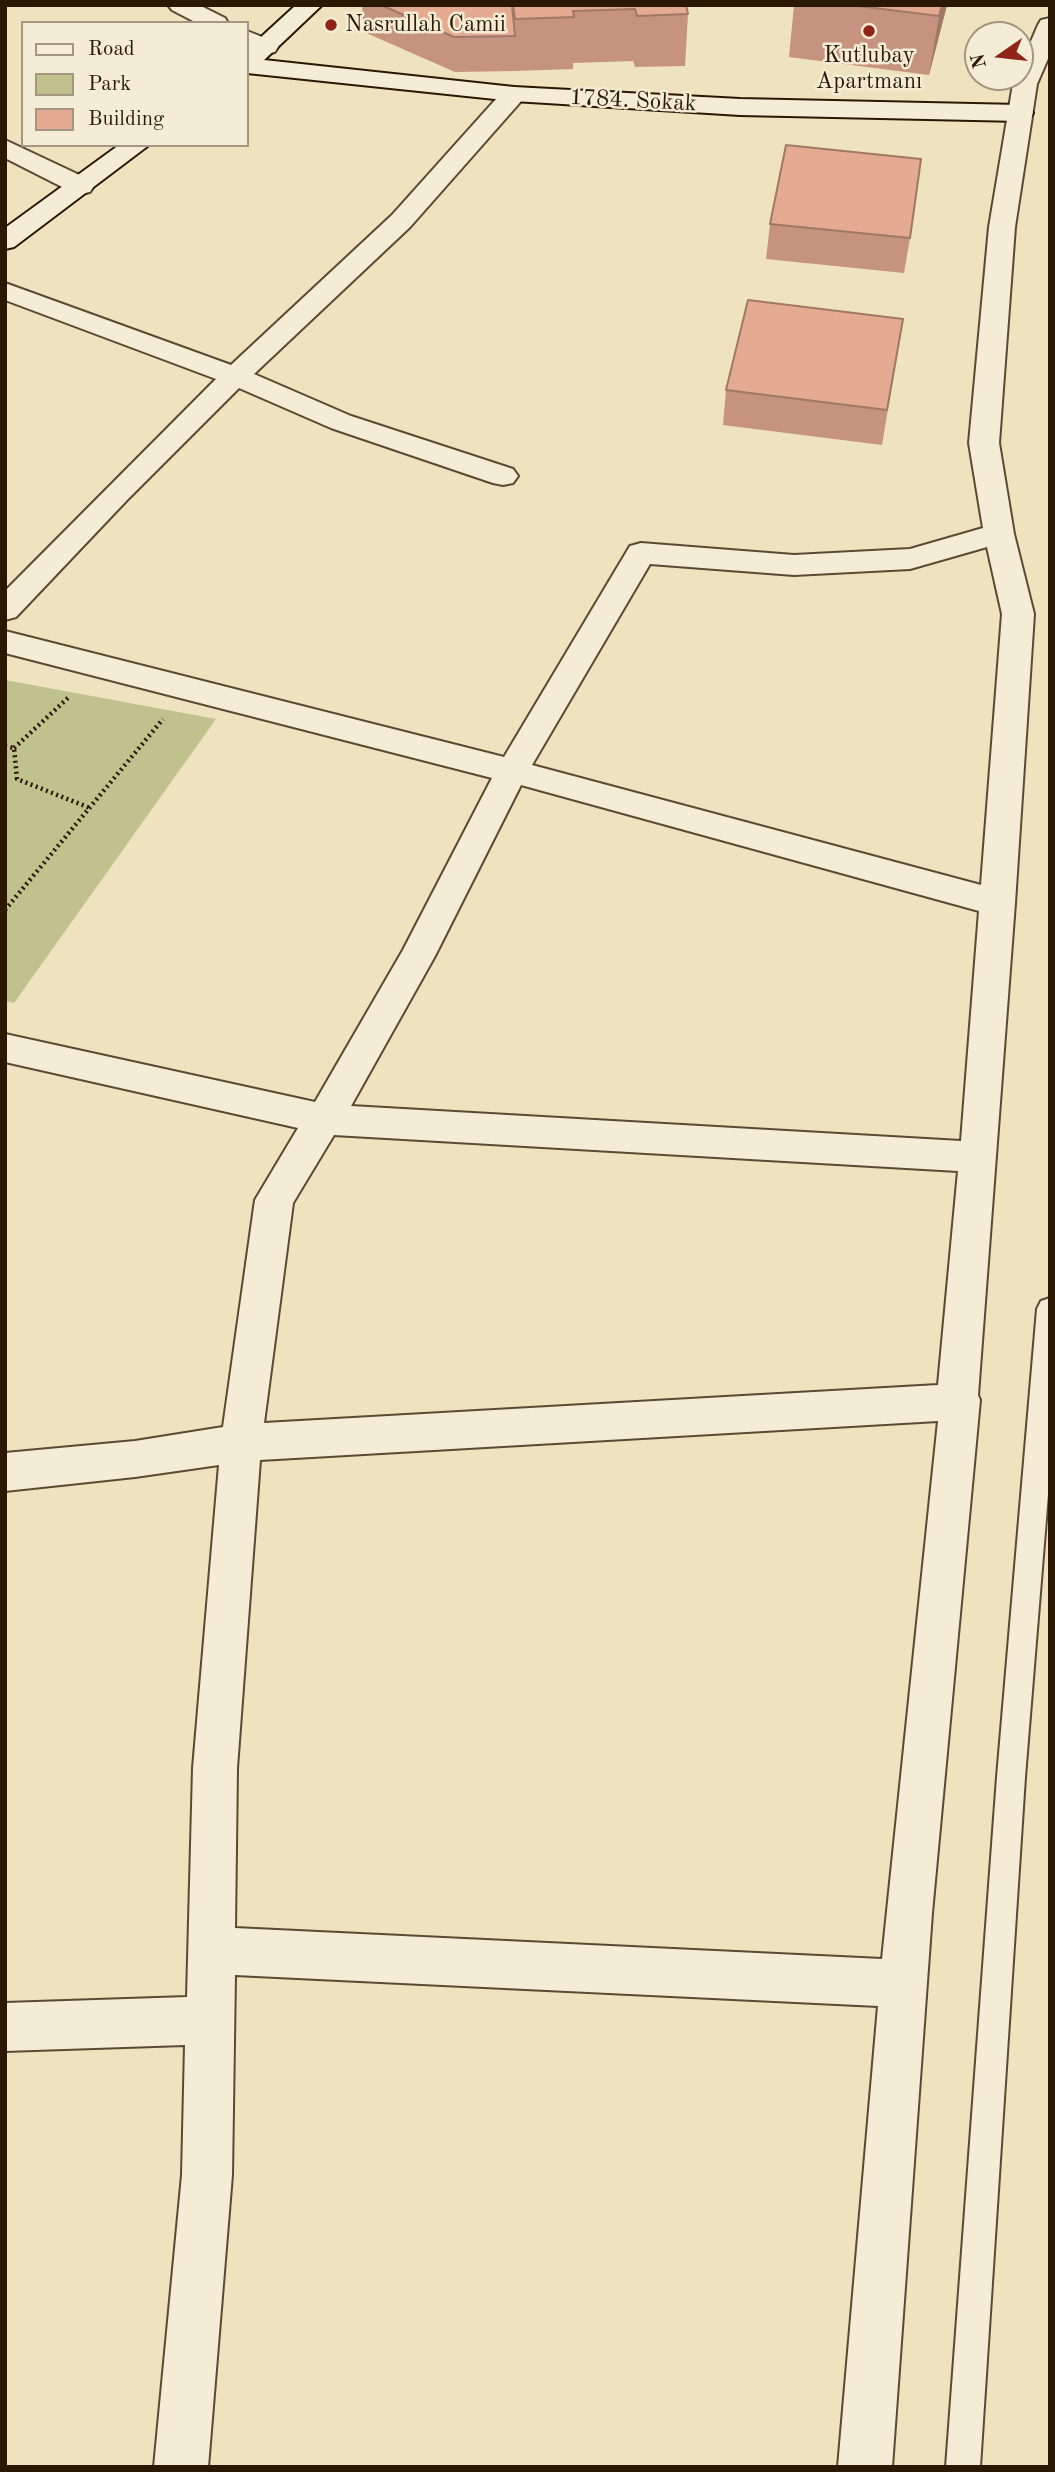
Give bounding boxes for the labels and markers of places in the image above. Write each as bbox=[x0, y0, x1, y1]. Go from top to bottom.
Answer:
place label: Nasrullah Camii bbox=[345, 11, 506, 39]
marker: Nasrullah Camii bbox=[323, 17, 339, 33]
marker: Kutlubay Apartmanı bbox=[861, 23, 877, 39]
place label: Kutlubay Apartmanı bbox=[816, 42, 922, 96]

